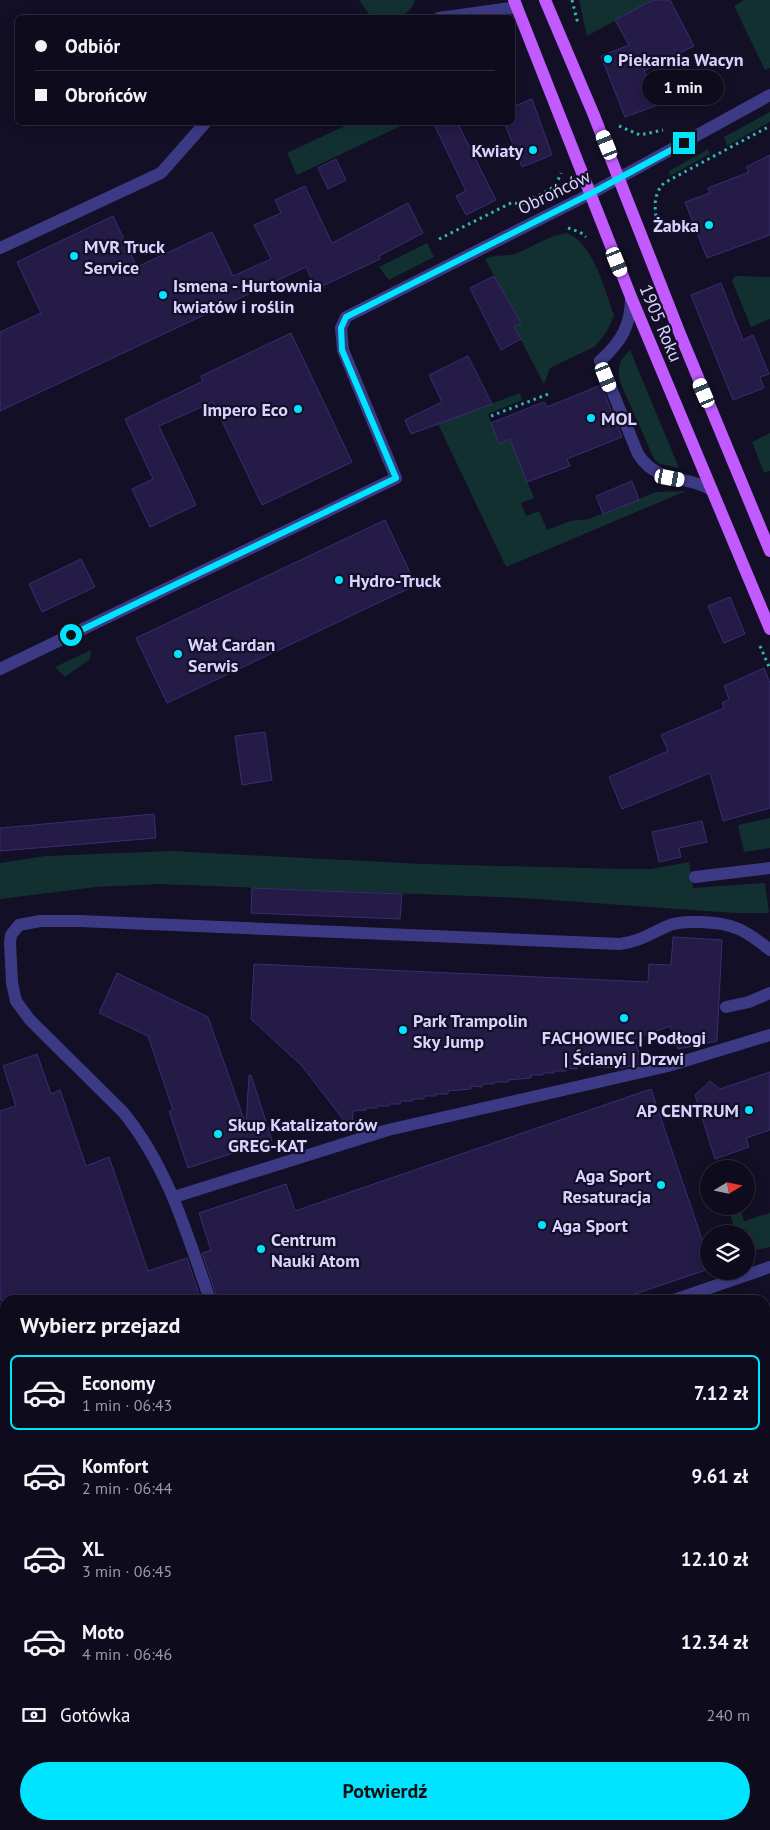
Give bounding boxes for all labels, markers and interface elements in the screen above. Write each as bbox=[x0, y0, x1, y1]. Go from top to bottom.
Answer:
text: Odbiór bbox=[65, 34, 120, 58]
place label: Piekarnia Wacyn bbox=[618, 48, 744, 71]
marker: Piekarnia Wacyn bbox=[602, 53, 614, 65]
callout: 1 min bbox=[643, 70, 725, 106]
text: 1 min bbox=[663, 77, 703, 97]
text: Obrońców bbox=[65, 83, 147, 107]
car bbox=[594, 128, 619, 162]
route end bbox=[673, 132, 695, 154]
place label: Kwiaty bbox=[472, 139, 523, 162]
marker: Kwiaty bbox=[527, 144, 539, 156]
street label: Obrońców bbox=[514, 164, 595, 219]
place label: Żabka bbox=[653, 214, 699, 237]
marker: Żabka bbox=[703, 219, 715, 231]
place label: MVR Truck Service bbox=[84, 235, 165, 279]
car bbox=[604, 245, 629, 279]
marker: MVR Truck Service bbox=[68, 250, 80, 262]
place label: Ismena - Hurtownia kwiatów i roślin bbox=[173, 274, 322, 318]
street label: 1905 Roku bbox=[634, 281, 688, 365]
marker: Ismena - Hurtownia kwiatów i roślin bbox=[157, 289, 169, 301]
car bbox=[593, 360, 618, 394]
car bbox=[691, 376, 716, 410]
place label: Impero Eco bbox=[202, 398, 288, 421]
marker: Impero Eco bbox=[292, 403, 304, 415]
place label: MOL bbox=[601, 407, 637, 430]
marker: MOL bbox=[585, 412, 597, 424]
car bbox=[653, 468, 686, 488]
place label: Hydro-Truck bbox=[349, 569, 441, 592]
marker: Hydro-Truck bbox=[333, 574, 345, 586]
route start bbox=[60, 624, 82, 646]
place label: Wał Cardan Serwis bbox=[188, 633, 275, 677]
marker: Wał Cardan Serwis bbox=[172, 648, 184, 660]
place label: Park Trampolin Sky Jump bbox=[413, 1009, 528, 1053]
marker: FACHOWIEC | Podłogi | Ścianyi | Drzwi bbox=[618, 1012, 630, 1024]
marker: Park Trampolin Sky Jump bbox=[397, 1024, 409, 1036]
place label: FACHOWIEC | Podłogi | Ścianyi | Drzwi bbox=[542, 1026, 706, 1070]
place label: AP CENTRUM bbox=[636, 1099, 739, 1122]
marker: AP CENTRUM bbox=[743, 1104, 755, 1116]
place label: Skup Katalizatorów GREG-KAT bbox=[228, 1113, 378, 1157]
marker: Skup Katalizatorów GREG-KAT bbox=[212, 1128, 224, 1140]
north arrow bbox=[700, 1160, 755, 1215]
map controls bbox=[700, 1160, 755, 1280]
place label: Aga Sport Resaturacja bbox=[563, 1164, 652, 1208]
marker: Aga Sport Resaturacja bbox=[655, 1179, 667, 1191]
place label: Aga Sport bbox=[552, 1214, 628, 1237]
marker: Aga Sport bbox=[536, 1219, 548, 1231]
button: layers bbox=[700, 1225, 755, 1280]
place label: Centrum Nauki Atom bbox=[271, 1228, 360, 1272]
marker: Centrum Nauki Atom bbox=[255, 1243, 267, 1255]
text: Wybierz przejazd bbox=[20, 1311, 180, 1339]
icon: car bbox=[22, 1370, 67, 1415]
text: Economy bbox=[82, 1371, 155, 1395]
text: 7.12 zł bbox=[694, 1381, 748, 1405]
text: 1 min · 06:43 bbox=[82, 1395, 172, 1415]
icon: car bbox=[22, 1453, 67, 1498]
text: Komfort bbox=[82, 1454, 148, 1478]
text: 9.61 zł bbox=[691, 1464, 748, 1488]
text: 2 min · 06:44 bbox=[82, 1478, 172, 1498]
icon: car bbox=[22, 1536, 67, 1581]
text: XL bbox=[82, 1537, 104, 1561]
text: 12.10 zł bbox=[681, 1547, 748, 1571]
text: 3 min · 06:45 bbox=[82, 1561, 172, 1581]
icon: car bbox=[22, 1619, 67, 1664]
text: Moto bbox=[82, 1620, 124, 1644]
text: 12.34 zł bbox=[681, 1630, 748, 1654]
text: 4 min · 06:46 bbox=[82, 1644, 172, 1664]
icon: cash bbox=[20, 1701, 48, 1729]
text: Gotówka bbox=[60, 1703, 131, 1727]
text: 240 m bbox=[707, 1705, 750, 1725]
button: Potwierdź bbox=[20, 1762, 750, 1820]

